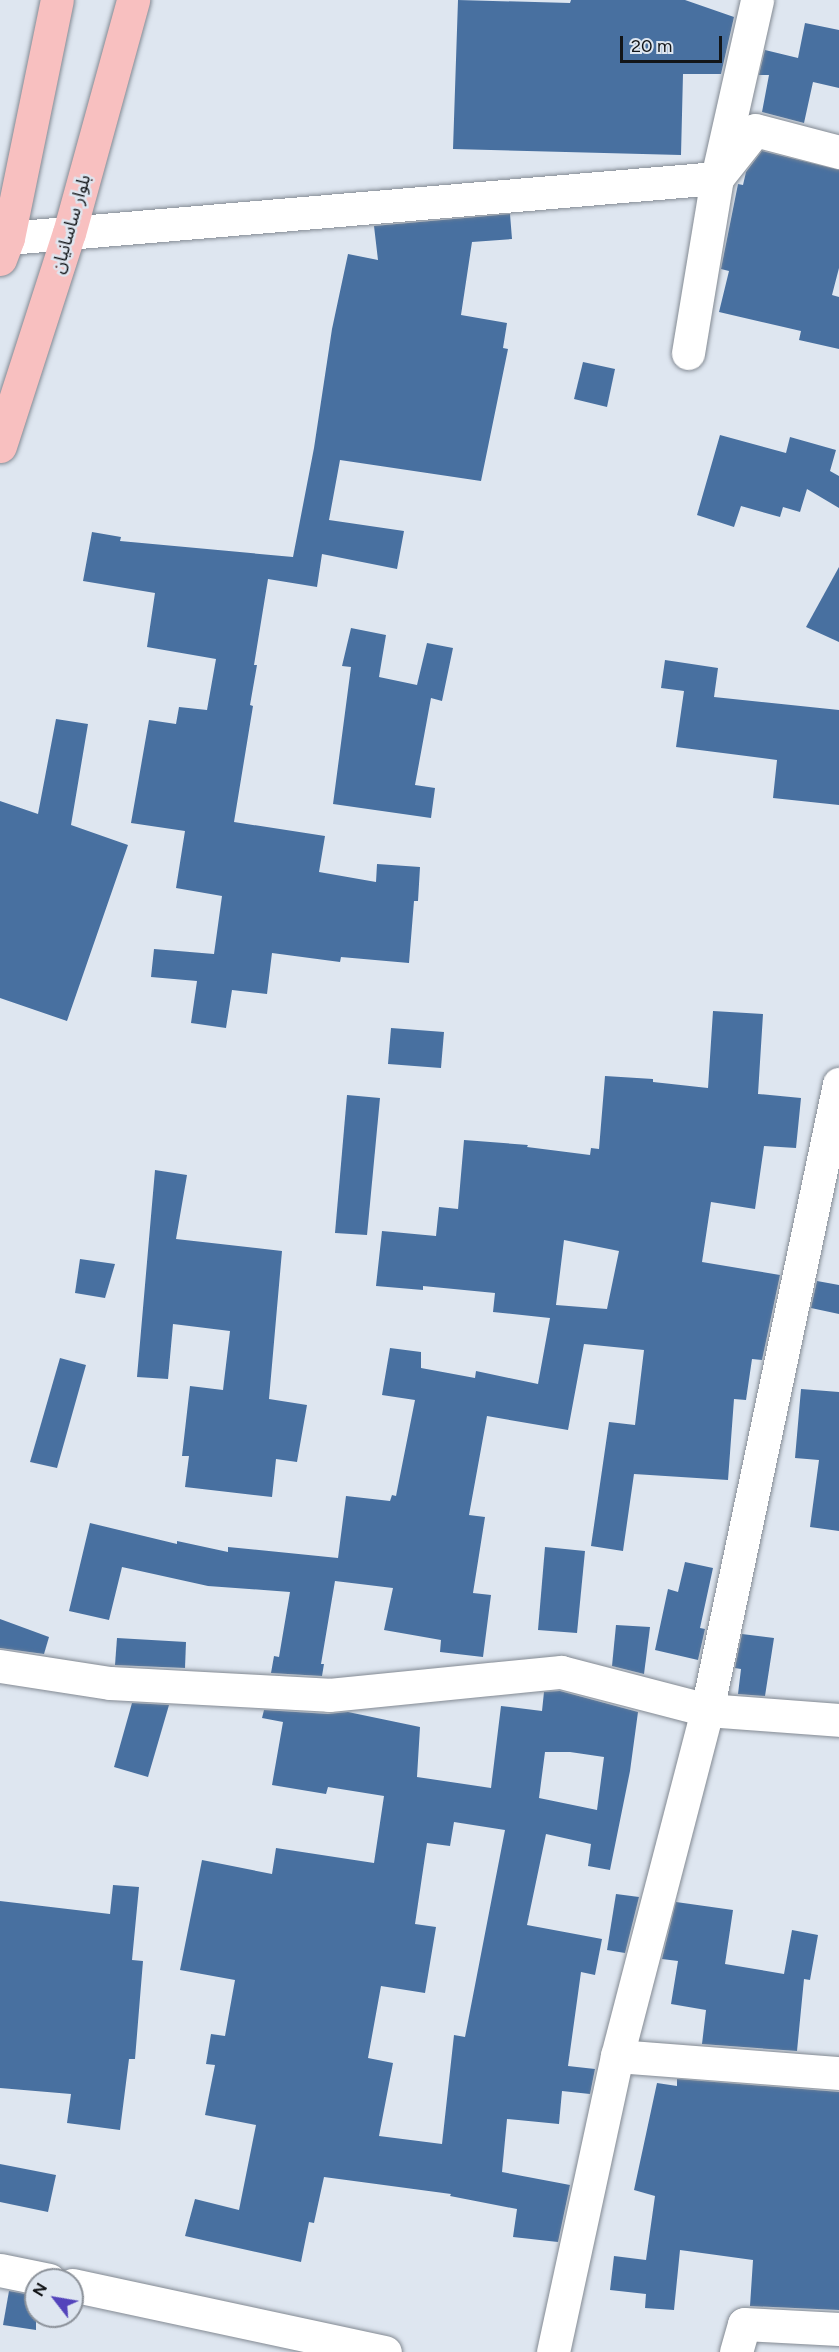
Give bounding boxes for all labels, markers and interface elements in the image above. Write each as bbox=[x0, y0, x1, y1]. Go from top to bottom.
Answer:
scale bar bbox=[623, 24, 725, 62]
text: 20 m bbox=[631, 35, 672, 57]
street label: بلوار ساسانیان bbox=[47, 172, 95, 276]
north arrow bbox=[24, 2268, 84, 2328]
text: N bbox=[29, 2279, 51, 2300]

